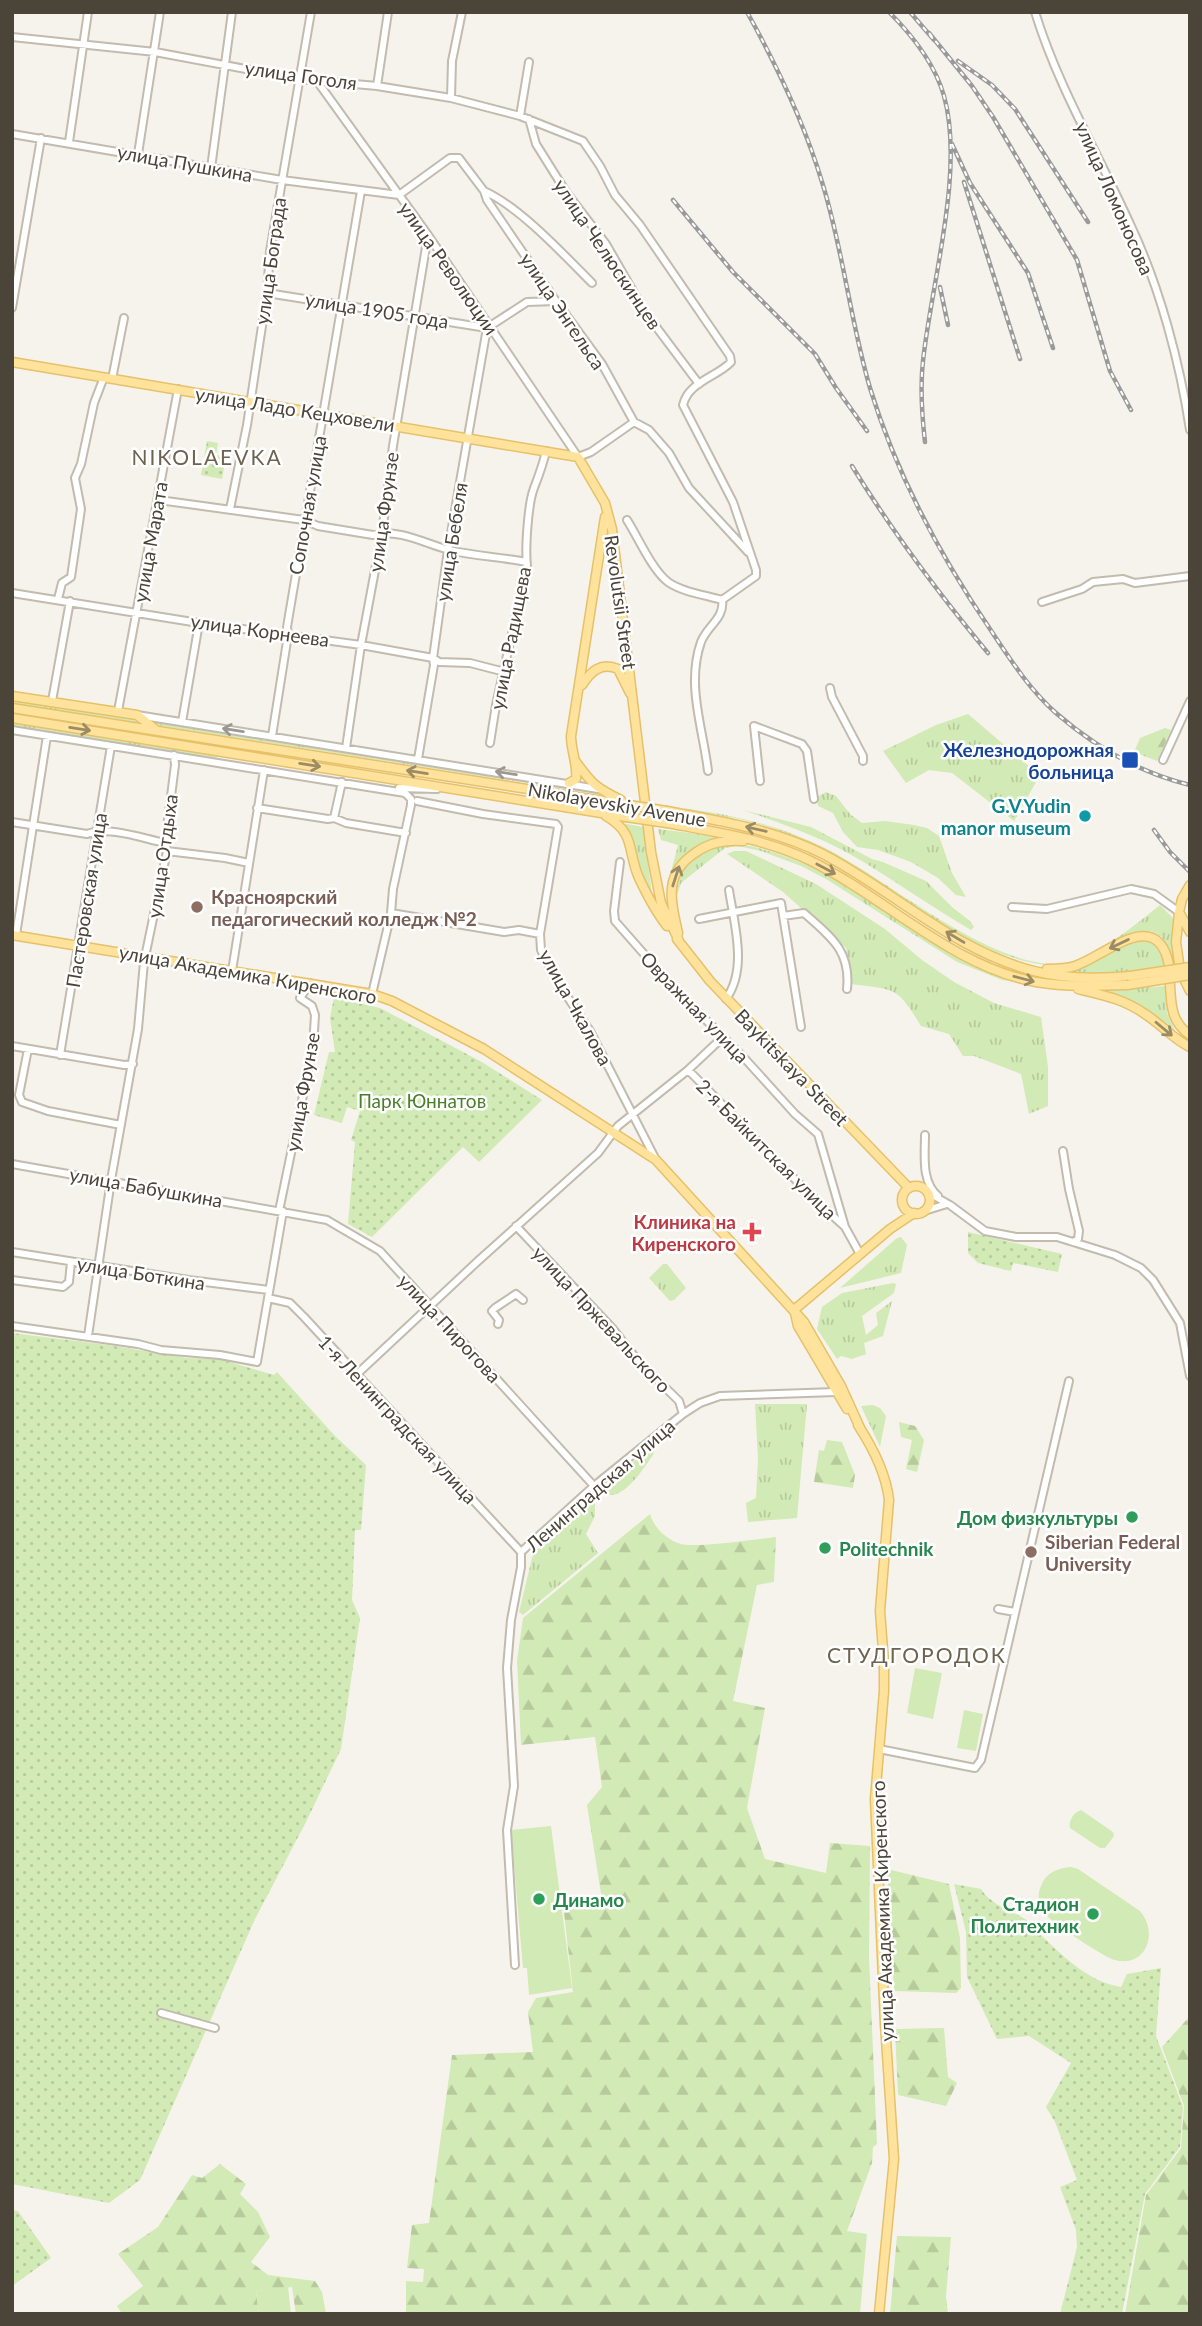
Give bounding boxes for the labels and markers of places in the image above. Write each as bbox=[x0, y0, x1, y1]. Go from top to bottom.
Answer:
place label: Железнодорожная больница bbox=[943, 738, 1114, 783]
marker: Железнодорожная больница bbox=[1120, 750, 1140, 770]
place label: G.V.Yudin manor museum bbox=[941, 794, 1071, 839]
marker: G.V.Yudin manor museum bbox=[1077, 808, 1093, 824]
place label: Красноярский педагогический колледж №2 bbox=[211, 885, 477, 930]
marker: Красноярский педагогический колледж №2 bbox=[189, 899, 205, 915]
place label: Клиника на Киренского bbox=[631, 1210, 736, 1255]
marker: Клиника на Киренского bbox=[742, 1222, 762, 1242]
place label: Дом физкультуры bbox=[957, 1506, 1118, 1529]
marker: Дом физкультуры bbox=[1124, 1509, 1140, 1525]
place label: Siberian Federal University bbox=[1045, 1530, 1180, 1575]
place label: Politechnik bbox=[839, 1537, 934, 1560]
marker: Politechnik bbox=[817, 1540, 833, 1556]
marker: Siberian Federal University bbox=[1023, 1544, 1039, 1560]
place label: Динамо bbox=[553, 1888, 624, 1911]
marker: Динамо bbox=[531, 1891, 547, 1907]
place label: Стадион Политехник bbox=[970, 1892, 1080, 1937]
marker: Стадион Политехник bbox=[1085, 1906, 1101, 1922]

